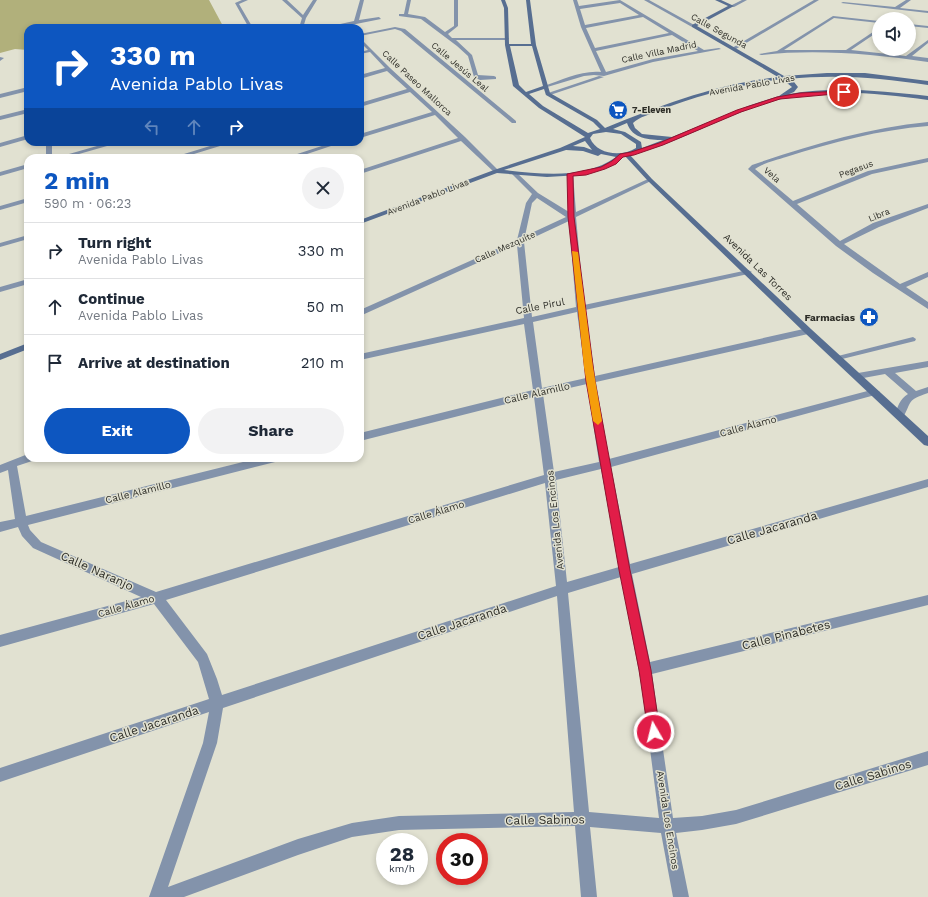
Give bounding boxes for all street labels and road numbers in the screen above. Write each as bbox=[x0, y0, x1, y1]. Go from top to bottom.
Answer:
street label: Calle Segunda bbox=[689, 11, 749, 51]
street label: Calle Villa Madrid bbox=[621, 39, 697, 65]
street label: Calle Jesús Leal bbox=[429, 40, 491, 94]
street label: Calle Paseo Mallorca bbox=[380, 48, 454, 118]
street label: Avenida Pablo Livas bbox=[708, 73, 796, 97]
street label: Pegasus bbox=[838, 158, 875, 180]
street label: Vela bbox=[762, 165, 782, 185]
street label: Avenida Pablo Livas bbox=[386, 177, 470, 217]
street label: Libra bbox=[867, 206, 891, 224]
street label: Calle Mezquite bbox=[473, 229, 537, 265]
street label: Avenida Las Torres bbox=[721, 231, 795, 303]
street label: Calle Pirul bbox=[514, 296, 566, 316]
street label: Calle Alamillo bbox=[503, 380, 571, 406]
street label: Calle Álamo bbox=[718, 413, 778, 439]
street label: Avenida Los Encinos bbox=[544, 470, 566, 570]
street label: Calle Alamillo bbox=[104, 479, 172, 505]
street label: Calle Álamo bbox=[407, 498, 465, 526]
street label: Calle Jacaranda bbox=[725, 508, 819, 548]
street label: Calle Naranjo bbox=[58, 549, 136, 593]
street label: Calle Álamo bbox=[96, 593, 156, 619]
street label: Calle Jacaranda bbox=[415, 601, 509, 643]
street label: Calle Pinabetes bbox=[740, 617, 832, 653]
street label: Calle Jacaranda bbox=[107, 703, 201, 745]
street label: Calle Sabinos bbox=[833, 757, 913, 793]
street label: Avenida Los Encinos bbox=[655, 770, 681, 870]
street label: Calle Sabinos bbox=[505, 812, 585, 828]

